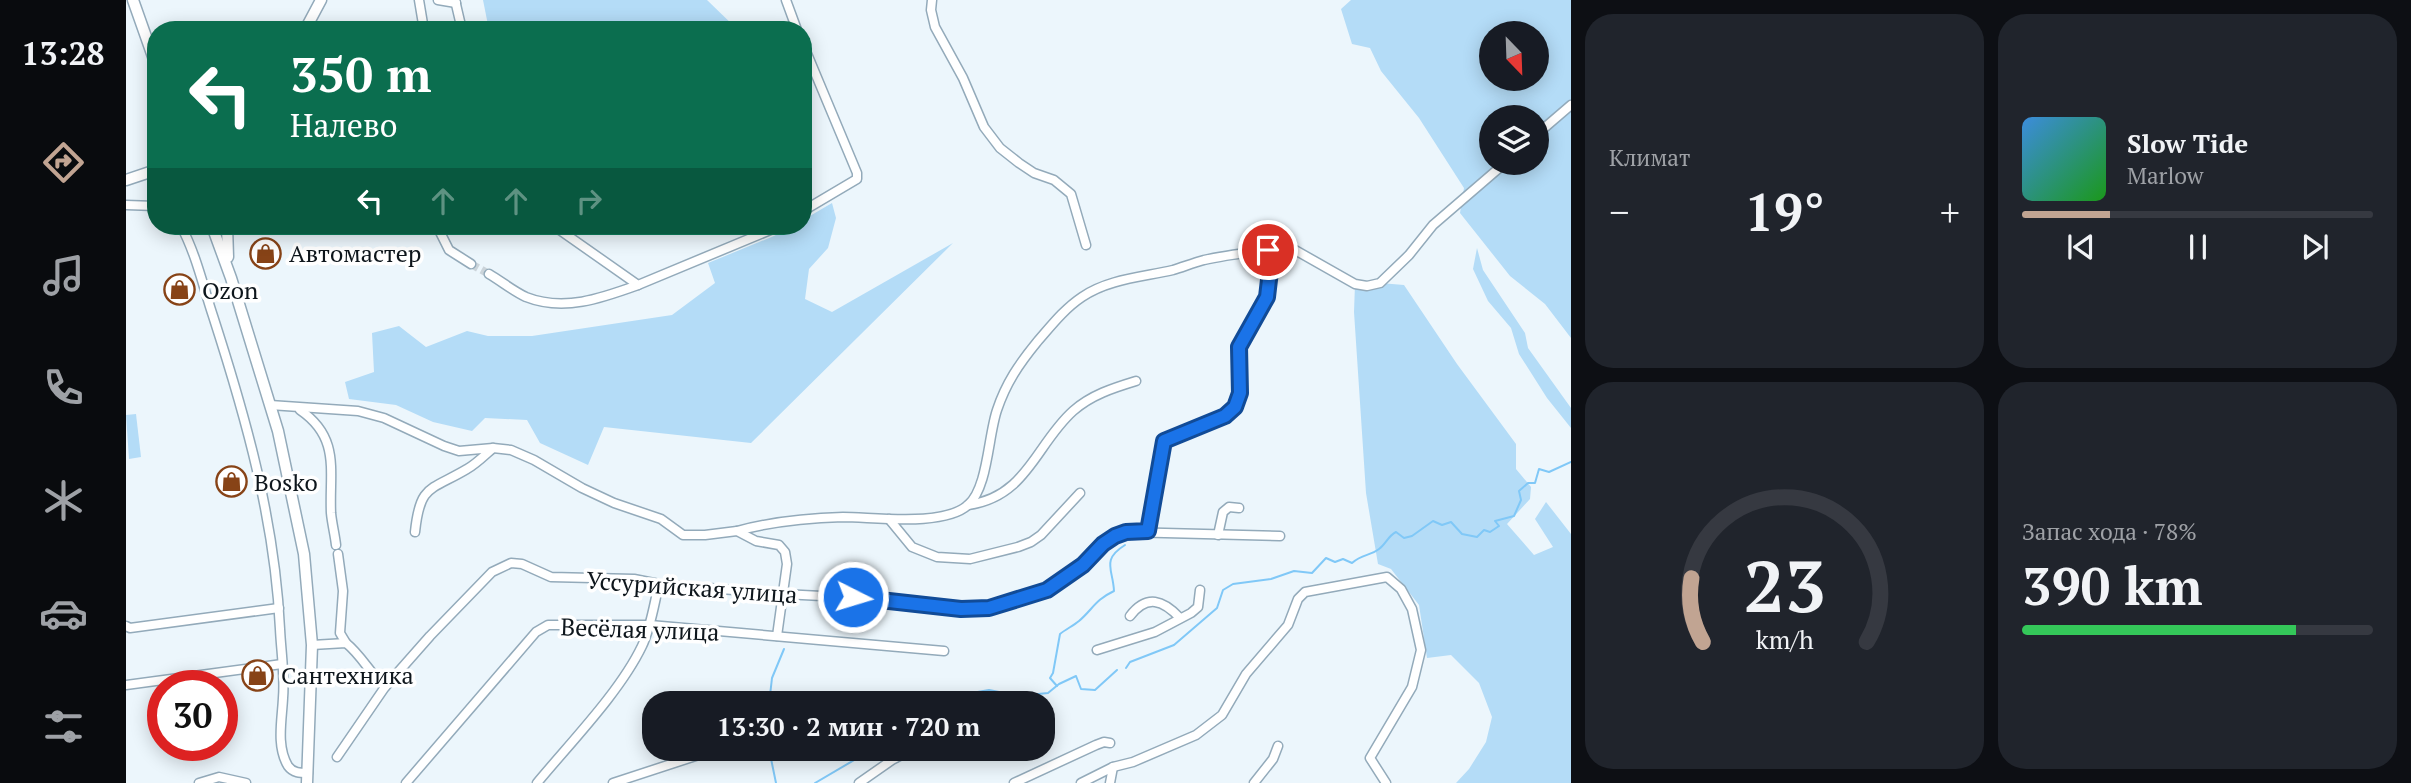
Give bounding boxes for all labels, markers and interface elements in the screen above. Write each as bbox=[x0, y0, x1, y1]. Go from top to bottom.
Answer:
north arrow bbox=[1479, 21, 1549, 91]
map controls bbox=[1479, 21, 1549, 175]
text: 13:28 bbox=[21, 32, 105, 74]
text: 350 m bbox=[290, 41, 432, 106]
icon: left bbox=[175, 49, 266, 140]
text: Налево bbox=[290, 104, 398, 146]
button: layers bbox=[1479, 105, 1549, 175]
text: Slow Tide bbox=[2127, 126, 2248, 160]
icon: directions bbox=[39, 138, 88, 187]
text: Климат bbox=[1609, 142, 1690, 173]
text: Marlow bbox=[2127, 160, 2204, 191]
text: 19° bbox=[1744, 177, 1825, 246]
icon: left bbox=[351, 182, 389, 220]
icon: ahead bbox=[424, 182, 462, 220]
icon: ahead bbox=[497, 182, 535, 220]
icon: right bbox=[570, 182, 608, 220]
text: − bbox=[1609, 187, 1629, 237]
text: + bbox=[1940, 187, 1960, 237]
pin bbox=[1238, 220, 1298, 280]
icon: previous bbox=[2062, 228, 2100, 266]
icon: pause bbox=[2179, 228, 2217, 266]
icon: next bbox=[2296, 228, 2334, 266]
icon: arrive bbox=[1249, 231, 1287, 269]
shop icon: Автомастер bbox=[249, 236, 283, 270]
place label: Автомастер bbox=[289, 237, 421, 269]
icon: music bbox=[39, 251, 88, 300]
shop icon: Ozon bbox=[162, 273, 196, 307]
place label: Ozon bbox=[202, 274, 258, 306]
icon: phone bbox=[39, 363, 88, 412]
shop icon: Bosko bbox=[214, 465, 248, 499]
place label: Bosko bbox=[254, 466, 318, 498]
icon: climate bbox=[39, 476, 88, 525]
text: Запас хода · 78% bbox=[2022, 516, 2197, 547]
text: 23 bbox=[1743, 536, 1826, 633]
text: 390 km bbox=[2022, 551, 2203, 620]
position arrow bbox=[816, 560, 890, 634]
street label: Уссурийская улица bbox=[586, 564, 798, 610]
icon: car bbox=[39, 589, 88, 638]
street label: Весёлая улица bbox=[560, 610, 720, 648]
text: km/h bbox=[1756, 622, 1814, 655]
shop icon: Сантехника bbox=[241, 658, 275, 692]
place label: Сантехника bbox=[281, 659, 414, 691]
speed limit sign: 30 bbox=[147, 670, 238, 761]
icon: filters bbox=[39, 702, 88, 751]
text: 13:30 · 2 мин · 720 m bbox=[717, 709, 980, 743]

